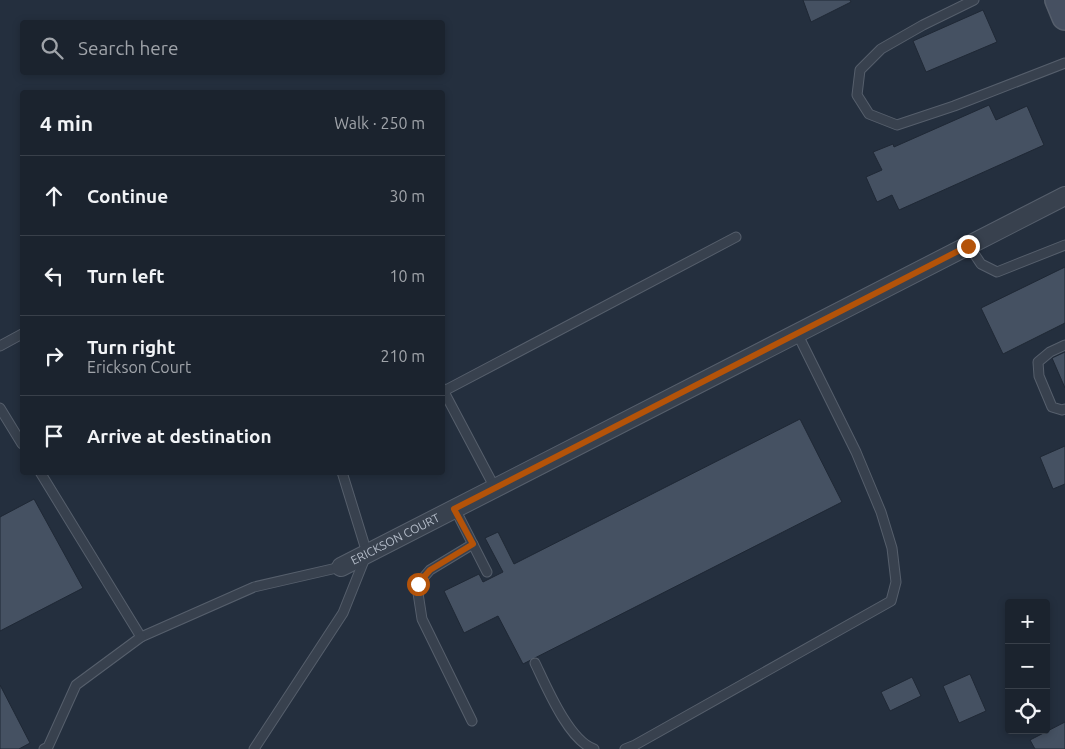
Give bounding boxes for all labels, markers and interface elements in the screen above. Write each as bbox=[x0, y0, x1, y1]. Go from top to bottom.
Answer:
search box bbox=[20, 20, 445, 75]
icon: search bbox=[38, 34, 66, 62]
text: Search here bbox=[78, 37, 178, 59]
text: 4 min bbox=[40, 111, 93, 135]
text: Walk · 250 m bbox=[334, 114, 425, 132]
icon: ahead bbox=[40, 182, 68, 210]
text: Continue bbox=[87, 185, 168, 207]
text: 30 m bbox=[389, 187, 425, 205]
route end bbox=[957, 235, 980, 258]
icon: left bbox=[40, 262, 68, 290]
text: Turn left bbox=[87, 265, 165, 287]
text: 10 m bbox=[389, 267, 425, 285]
text: Turn right bbox=[87, 336, 175, 358]
icon: right bbox=[40, 342, 68, 370]
text: 210 m bbox=[380, 347, 425, 365]
text: Erickson Court bbox=[87, 358, 191, 376]
icon: arrive bbox=[40, 422, 68, 450]
text: Arrive at destination bbox=[87, 425, 272, 447]
street label: ERICKSON COURT bbox=[349, 510, 442, 567]
route start bbox=[407, 573, 430, 596]
map controls bbox=[1005, 599, 1050, 734]
button: + bbox=[1005, 599, 1050, 644]
button: − bbox=[1005, 644, 1050, 689]
button: locate bbox=[1005, 689, 1050, 734]

